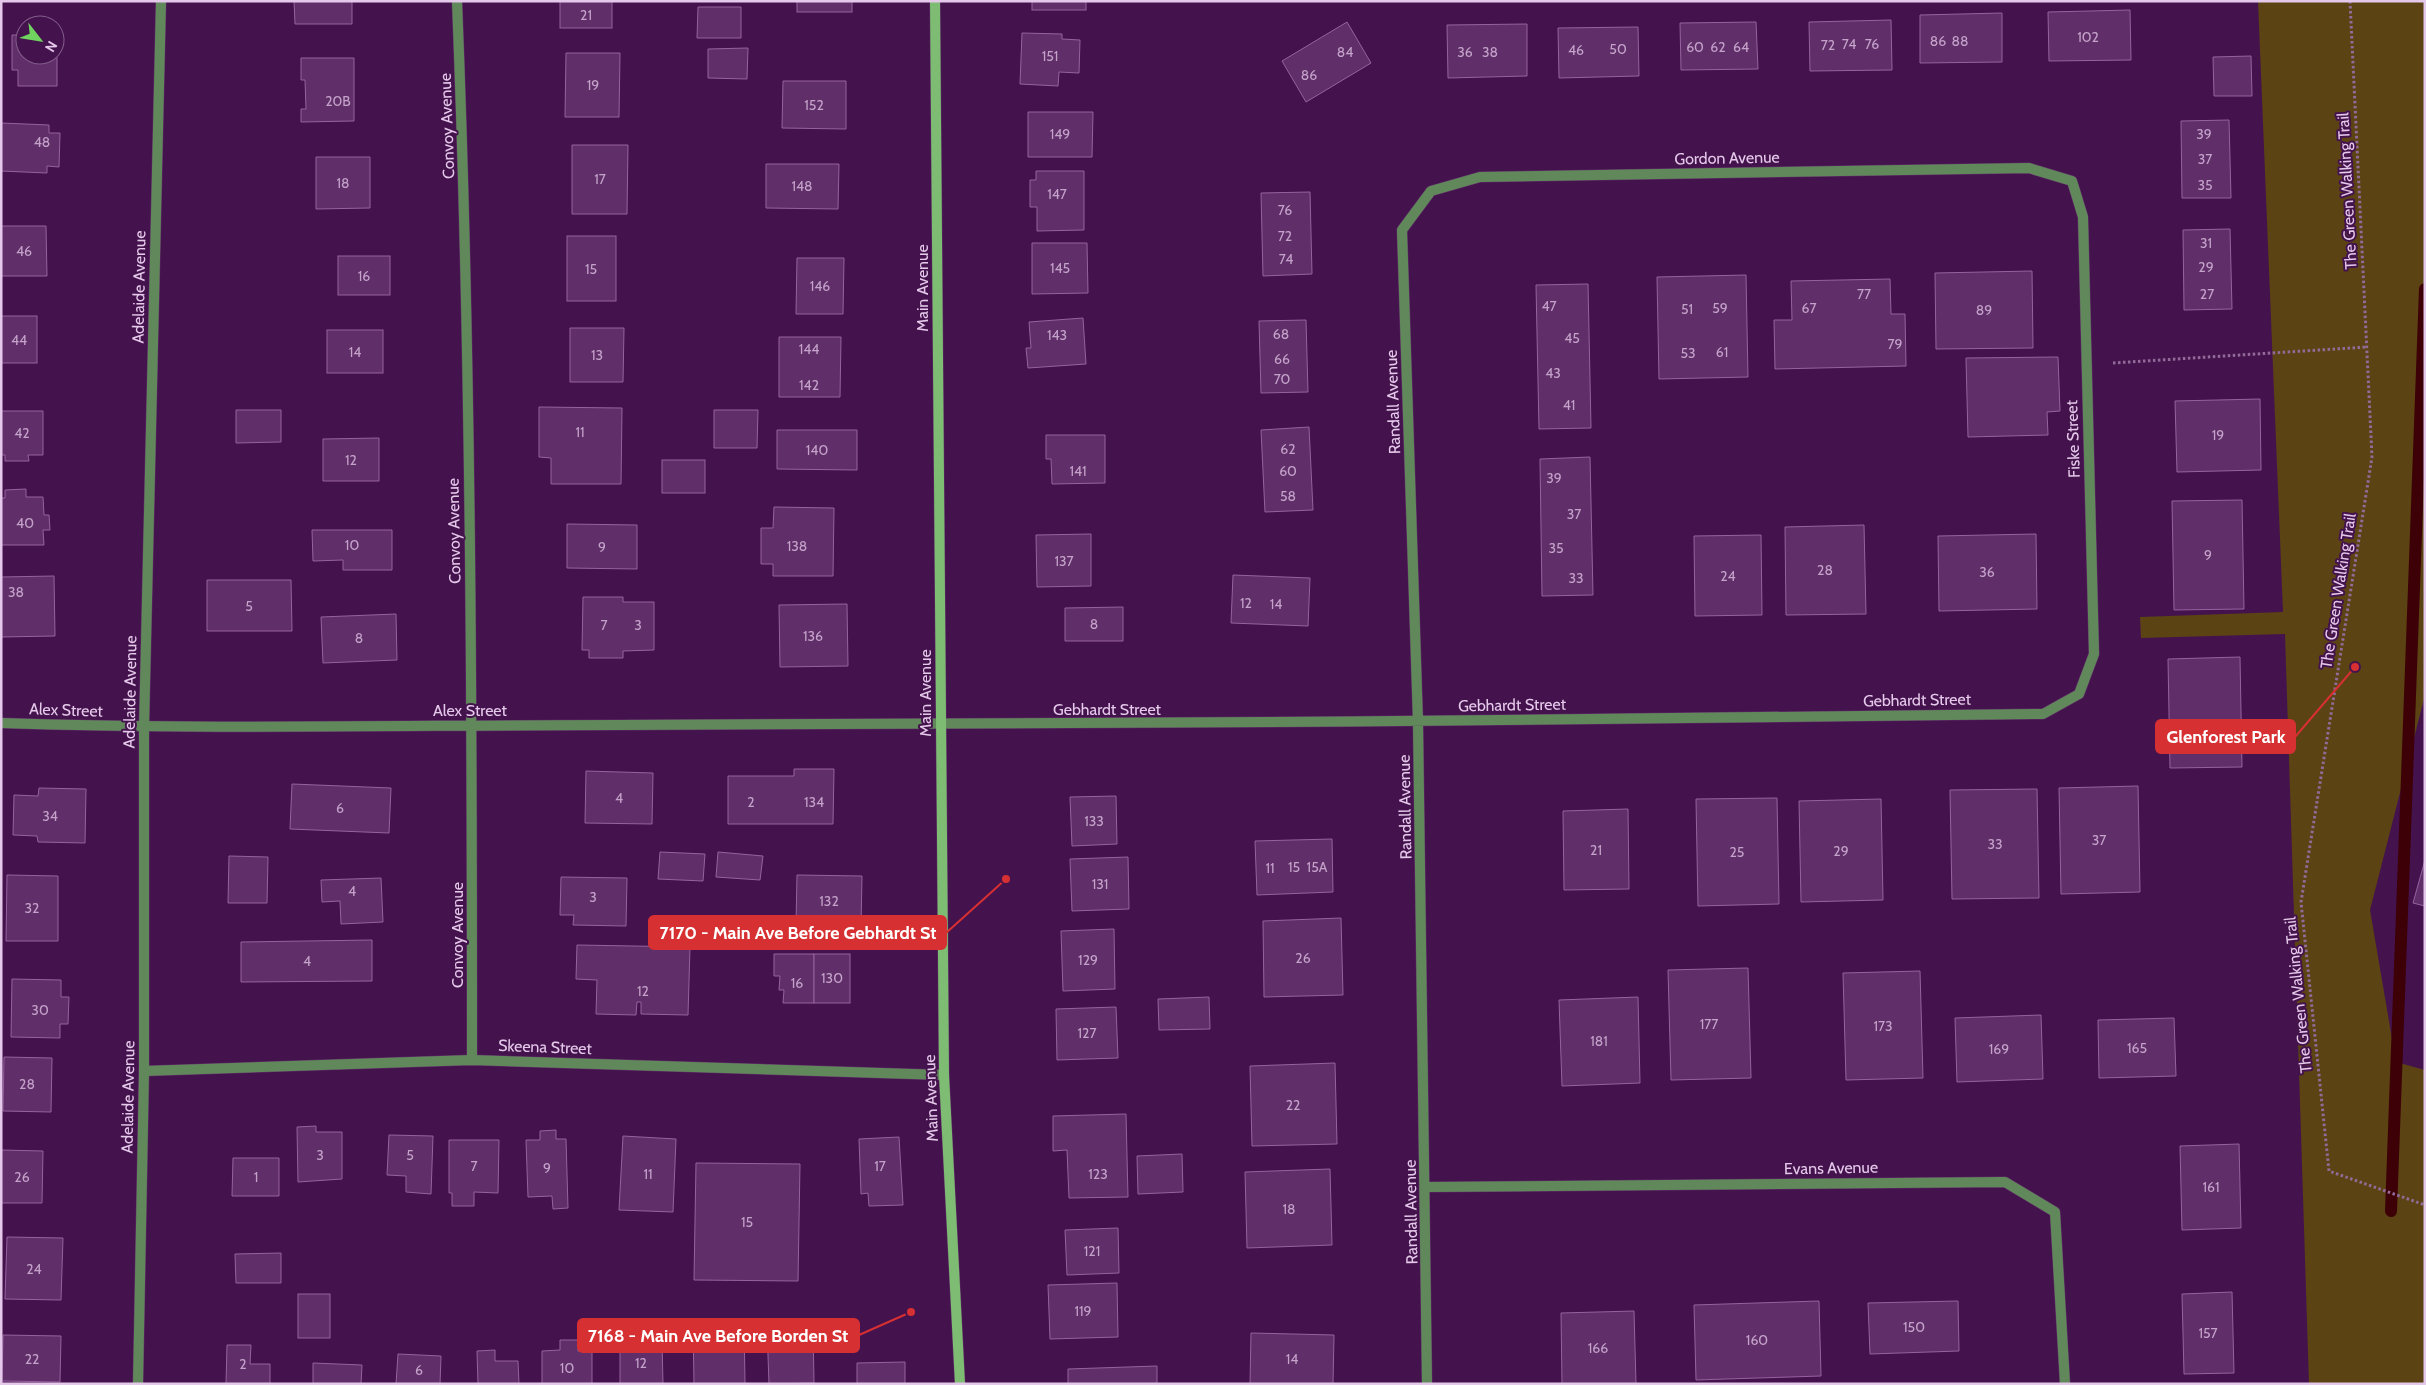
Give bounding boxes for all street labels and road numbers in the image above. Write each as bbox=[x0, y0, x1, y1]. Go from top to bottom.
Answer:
street label: Convoy Avenue bbox=[436, 73, 458, 179]
street label: The Green Walking Trail bbox=[2333, 112, 2361, 270]
street label: Gordon Avenue bbox=[1674, 148, 1780, 168]
street label: Adelaide Avenue bbox=[129, 230, 149, 344]
street label: Main Avenue bbox=[913, 244, 932, 332]
street label: Randall Avenue bbox=[1382, 349, 1404, 455]
street label: Fiske Street bbox=[2062, 399, 2084, 478]
street label: Convoy Avenue bbox=[444, 478, 464, 584]
street label: The Green Walking Trail bbox=[2316, 512, 2360, 670]
street label: Adelaide Avenue bbox=[120, 635, 140, 749]
street label: Main Avenue bbox=[916, 649, 935, 737]
street label: Gebhardt Street bbox=[1863, 690, 1972, 710]
street label: Gebhardt Street bbox=[1458, 695, 1567, 715]
street label: Alex Street bbox=[29, 699, 104, 721]
street label: Gebhardt Street bbox=[1053, 700, 1162, 719]
street label: Alex Street bbox=[433, 701, 508, 720]
street label: Randall Avenue bbox=[1395, 755, 1415, 859]
street label: Convoy Avenue bbox=[448, 882, 467, 988]
street label: The Green Walking Trail bbox=[2280, 916, 2316, 1074]
street label: Skeena Street bbox=[498, 1036, 593, 1058]
street label: Adelaide Avenue bbox=[118, 1040, 138, 1154]
street label: Main Avenue bbox=[920, 1054, 942, 1142]
street label: Evans Avenue bbox=[1784, 1158, 1878, 1178]
street label: Randall Avenue bbox=[1401, 1160, 1421, 1264]

